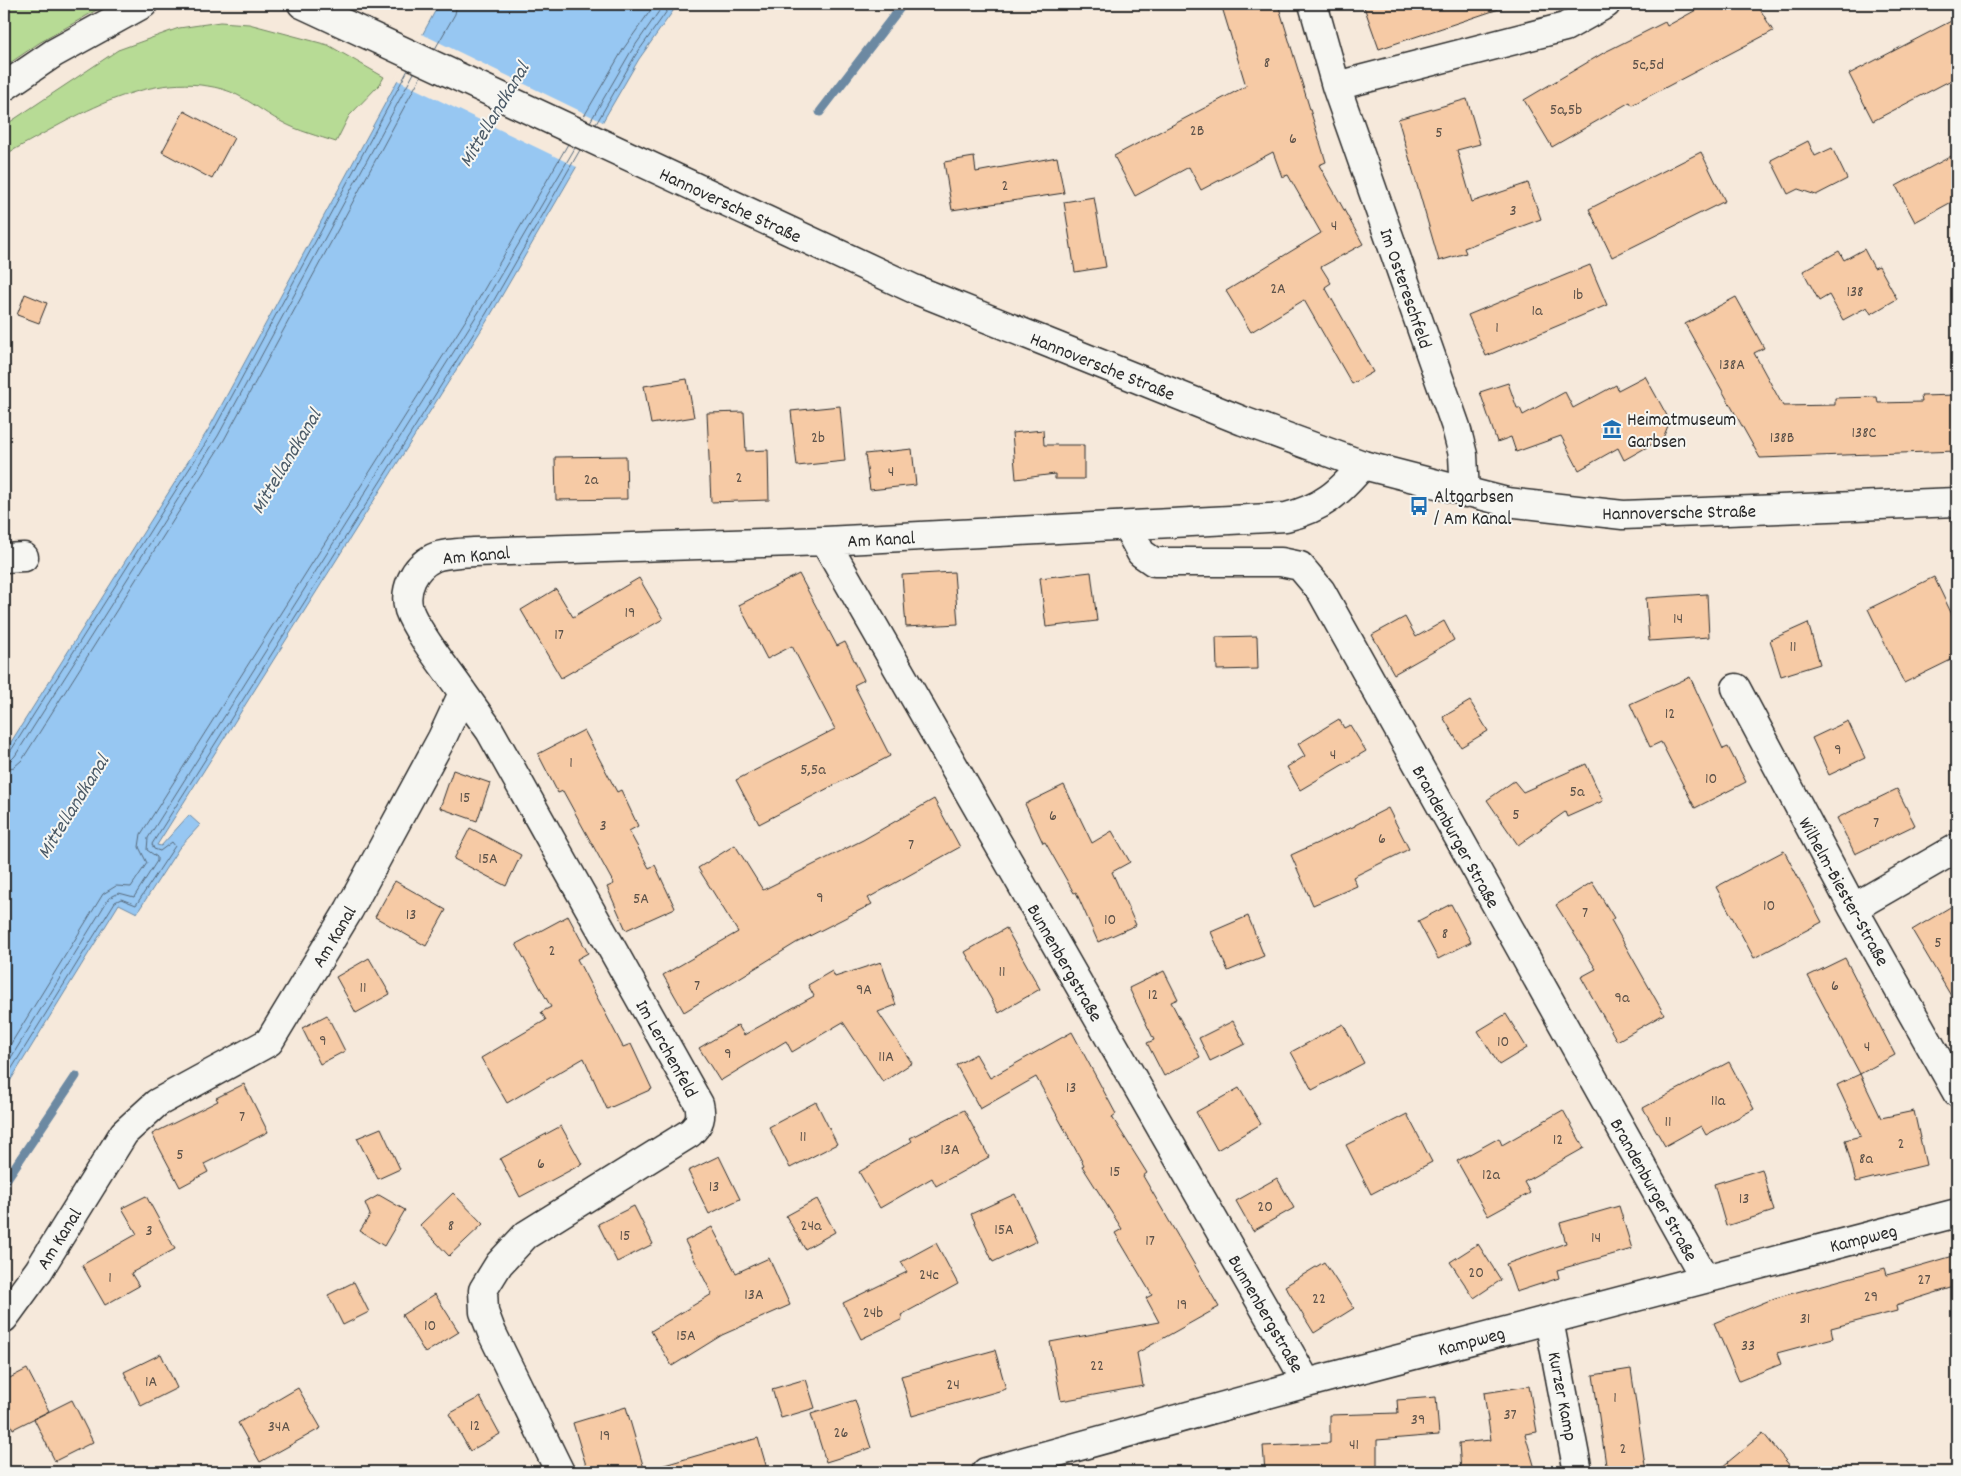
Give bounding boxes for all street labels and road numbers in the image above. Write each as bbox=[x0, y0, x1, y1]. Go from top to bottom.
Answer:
street label: Hannoversche Straße bbox=[654, 162, 805, 252]
street label: Im Ostereschfeld bbox=[1370, 225, 1437, 353]
street label: Hannoversche Straße bbox=[1025, 327, 1178, 410]
street label: Hannoversche Straße bbox=[1602, 500, 1756, 529]
street label: Am Kanal bbox=[847, 526, 916, 557]
street label: Am Kanal bbox=[441, 541, 512, 574]
street label: Brandenburger Straße bbox=[1403, 761, 1505, 914]
street label: Wilhelm-Biester-Straße bbox=[1790, 813, 1894, 972]
street label: Bunnenbergstraße bbox=[1018, 900, 1108, 1028]
street label: Am Kanal bbox=[307, 901, 365, 974]
street label: Im Lerchenfeld bbox=[627, 996, 703, 1104]
street label: Brandenburger Straße bbox=[1601, 1114, 1703, 1267]
street label: Am Kanal bbox=[32, 1204, 91, 1276]
street label: Kampweg bbox=[1827, 1219, 1900, 1262]
street label: Bunnenbergstraße bbox=[1219, 1251, 1309, 1379]
street label: Kampweg bbox=[1435, 1321, 1508, 1365]
street label: Kurzer Kamp bbox=[1539, 1350, 1582, 1444]

